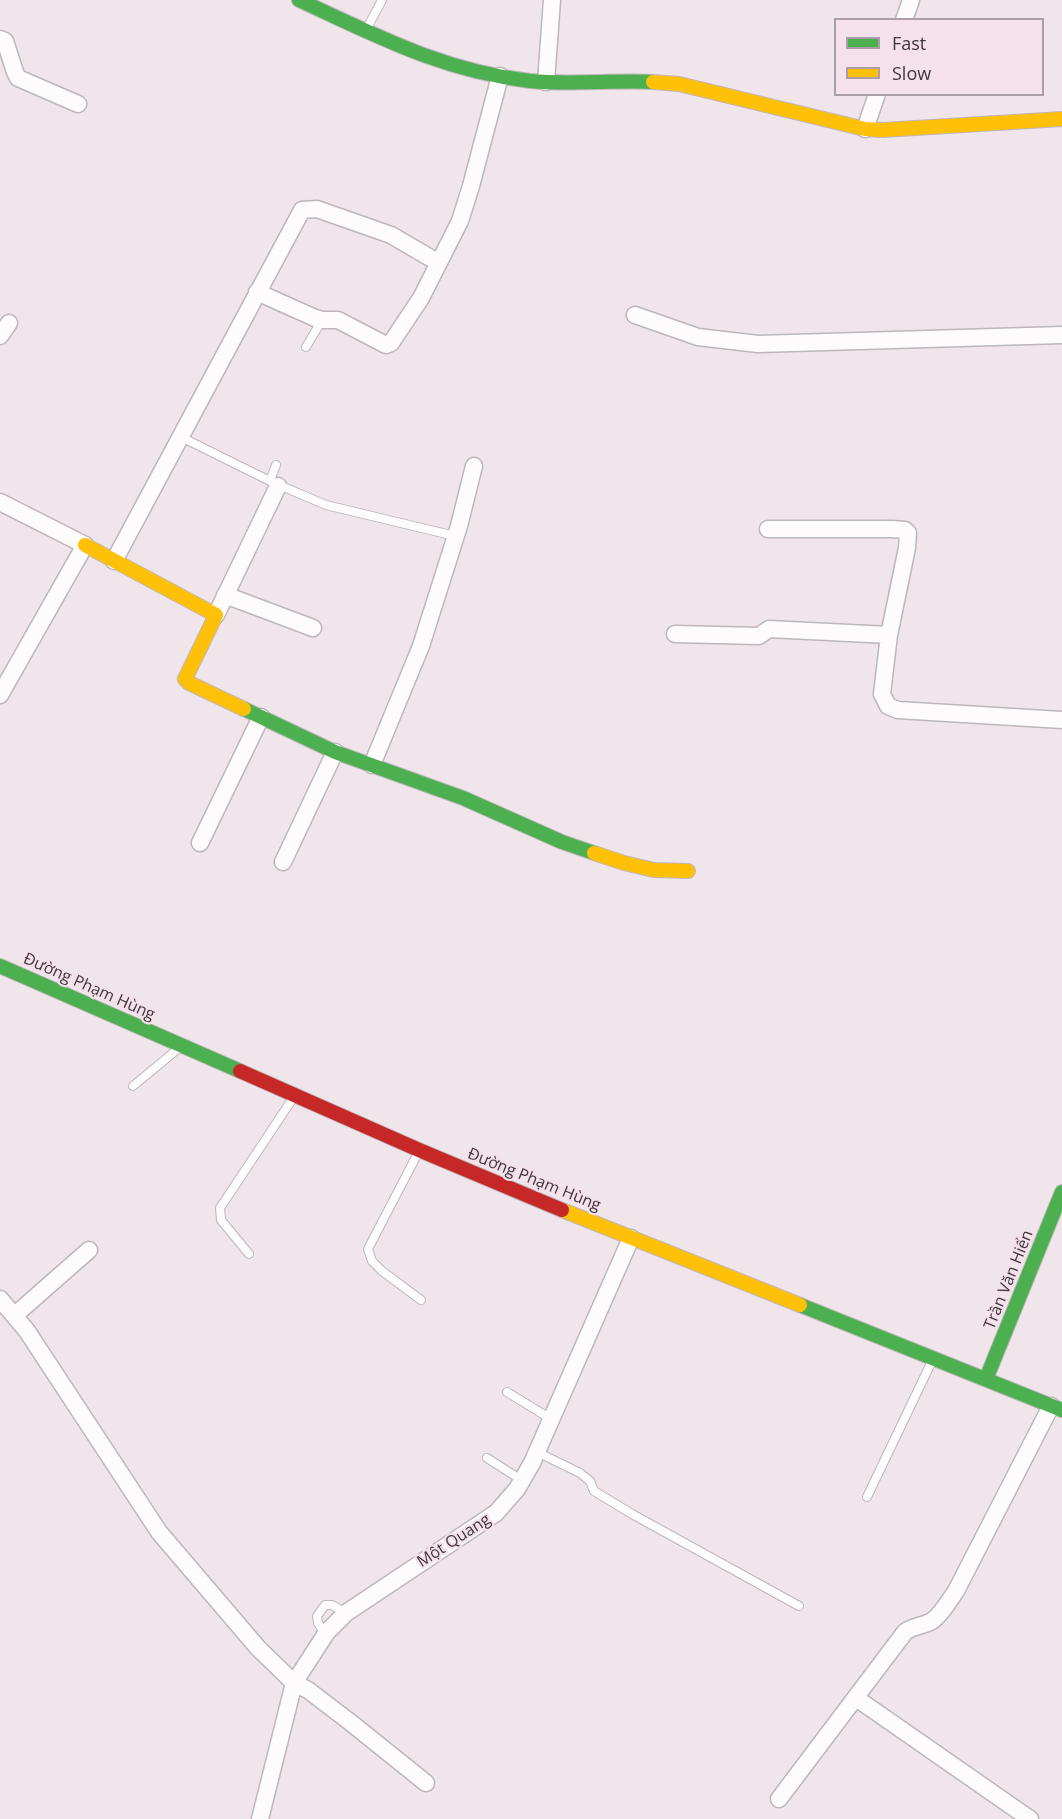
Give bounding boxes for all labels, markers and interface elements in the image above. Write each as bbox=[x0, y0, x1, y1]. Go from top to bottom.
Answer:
legend bbox=[834, 18, 1044, 96]
text: Fast bbox=[892, 31, 926, 55]
text: Slow bbox=[892, 61, 931, 85]
street label: Đường Phạm Hùng bbox=[20, 949, 158, 1025]
street label: Đường Phạm Hùng bbox=[465, 1144, 603, 1216]
street label: Trần Văn Hiển bbox=[980, 1228, 1038, 1332]
street label: Một Quang bbox=[414, 1510, 494, 1572]

